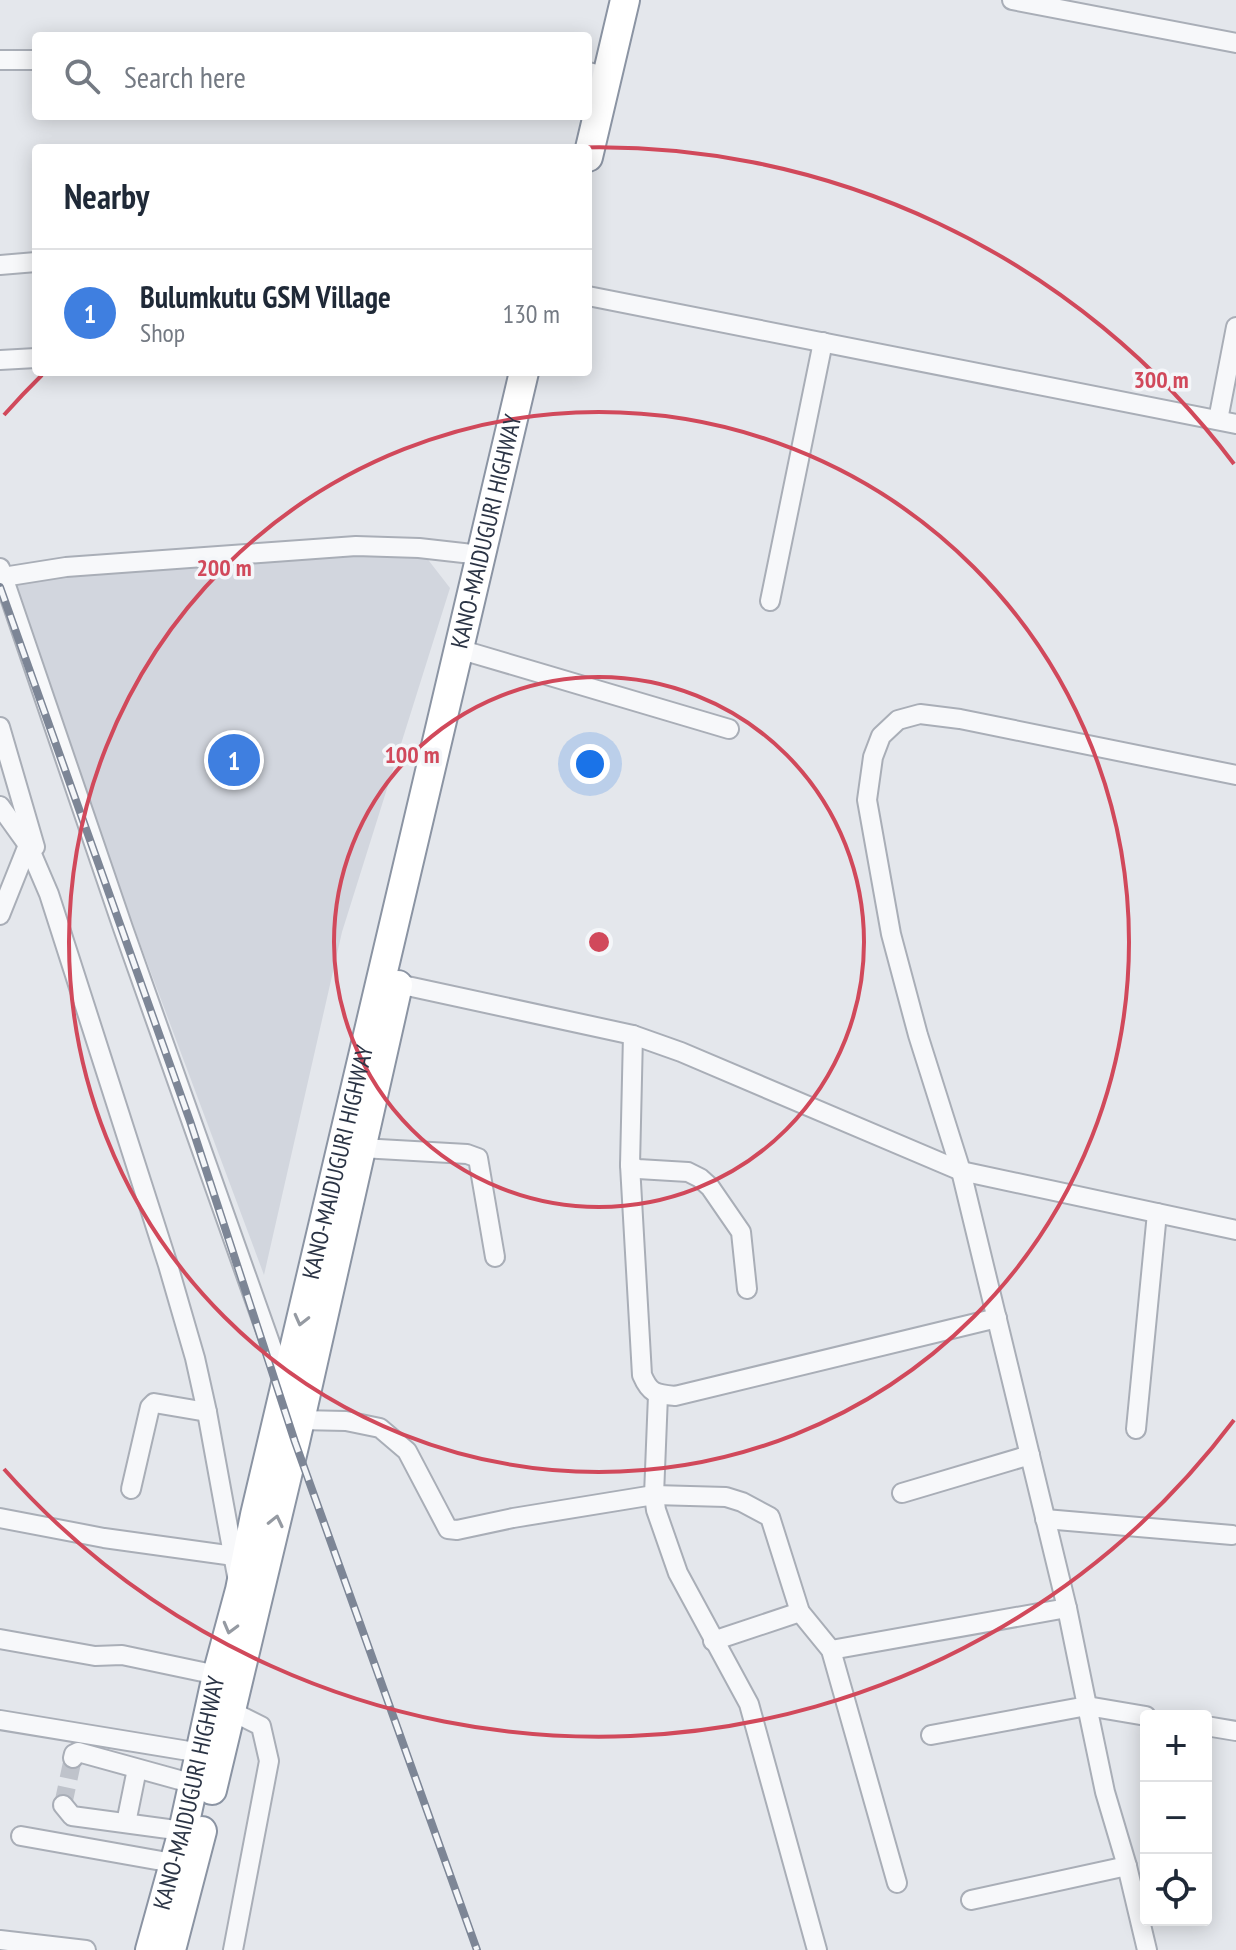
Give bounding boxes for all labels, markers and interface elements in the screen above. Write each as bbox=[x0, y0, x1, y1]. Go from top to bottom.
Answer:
search box bbox=[32, 32, 592, 120]
icon: search bbox=[60, 54, 104, 98]
text: Search here bbox=[124, 57, 246, 96]
text: Nearby bbox=[64, 174, 149, 218]
text: Bulumkutu GSM Village bbox=[140, 277, 391, 316]
text: 1 bbox=[84, 297, 96, 330]
text: 130 m bbox=[502, 297, 560, 330]
text: Shop bbox=[140, 316, 185, 349]
text: 300 m bbox=[1133, 364, 1189, 395]
street label: KANO-MAIDUGURI HIGHWAY bbox=[443, 411, 528, 651]
text: 200 m bbox=[196, 552, 252, 583]
pin: 1 bbox=[208, 730, 260, 790]
text: 100 m bbox=[384, 739, 440, 770]
your location bbox=[570, 744, 610, 784]
centre of rings bbox=[585, 928, 613, 956]
street label: KANO-MAIDUGURI HIGHWAY bbox=[295, 1042, 380, 1282]
one-way arrow bbox=[293, 1313, 310, 1327]
one-way arrow bbox=[267, 1514, 284, 1528]
one-way arrow bbox=[222, 1620, 239, 1634]
street label: KANO-MAIDUGURI HIGHWAY bbox=[146, 1673, 231, 1913]
map controls bbox=[1140, 1710, 1212, 1926]
button: + bbox=[1140, 1710, 1212, 1782]
button: − bbox=[1140, 1782, 1212, 1854]
button: locate bbox=[1140, 1854, 1212, 1926]

